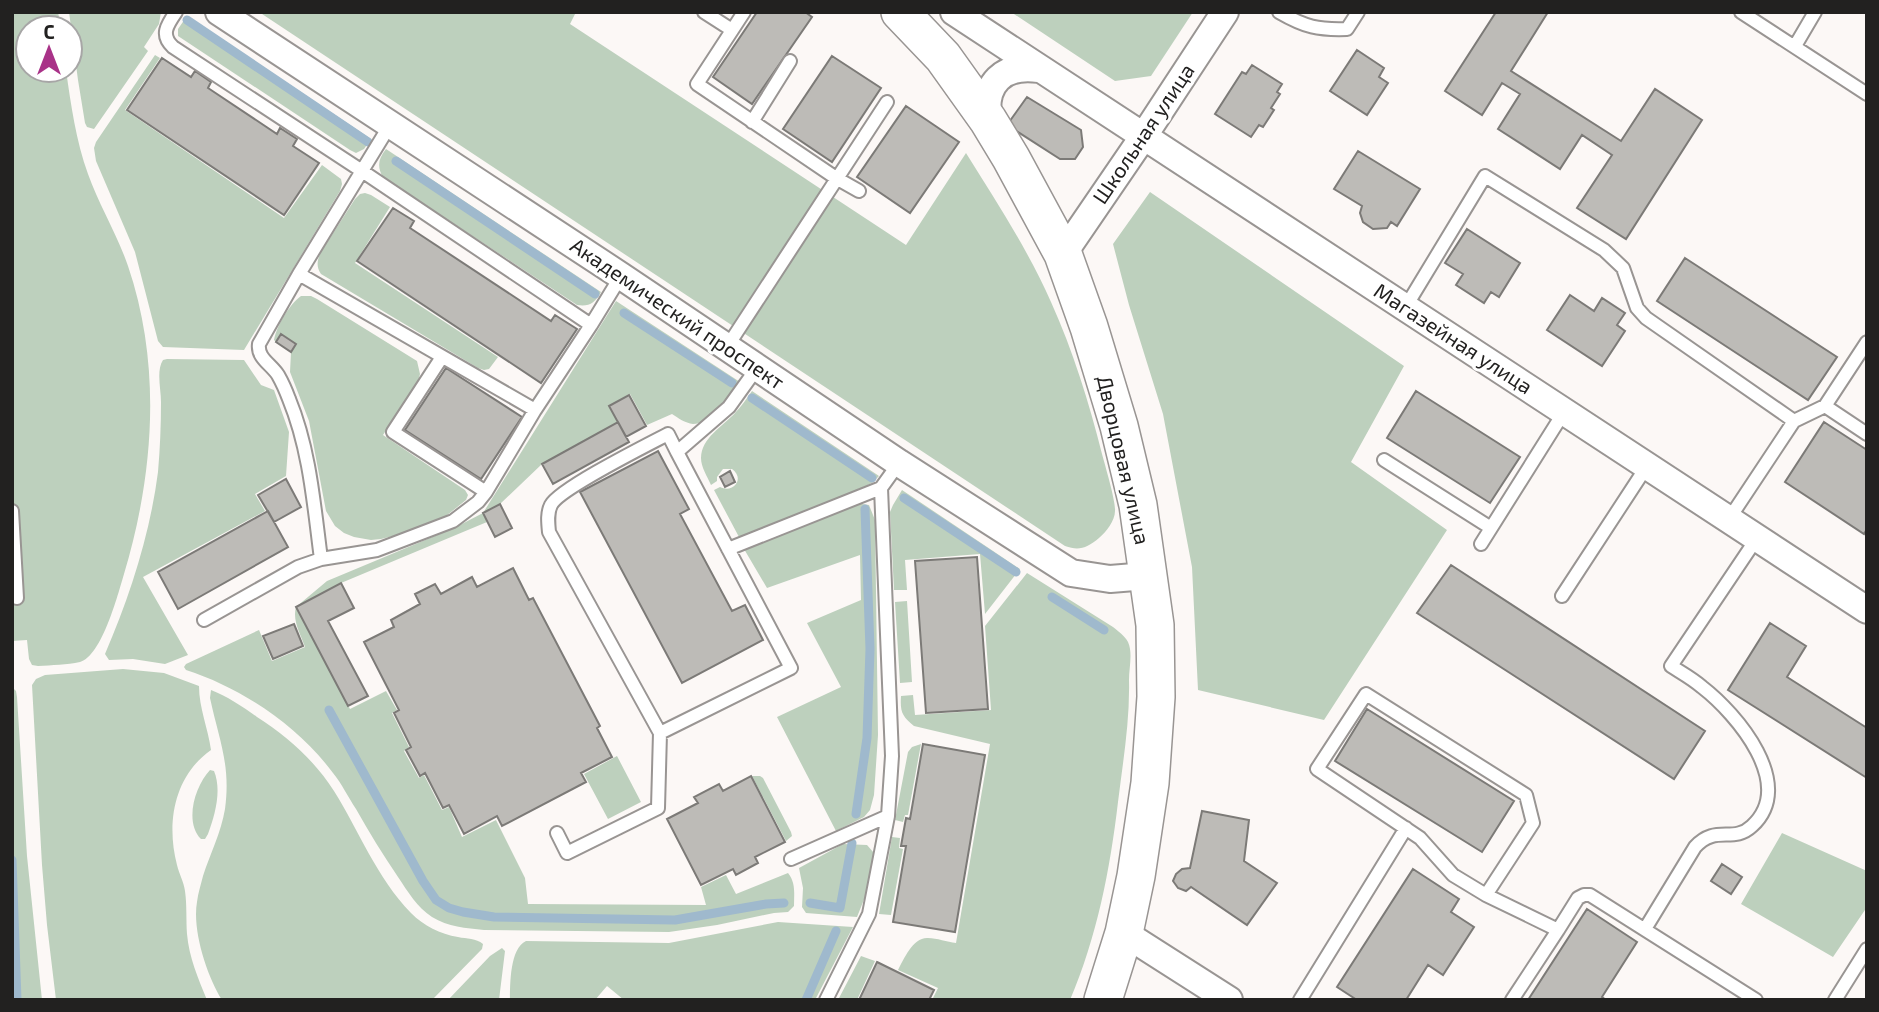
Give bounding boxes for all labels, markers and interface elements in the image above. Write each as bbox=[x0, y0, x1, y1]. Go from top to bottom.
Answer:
north arrow bbox=[14, 14, 84, 84]
text: С bbox=[43, 20, 55, 43]
street label: Школьная улица bbox=[1087, 58, 1200, 209]
street label: Академический проспект bbox=[566, 232, 790, 394]
street label: Магазейная улица bbox=[1369, 277, 1538, 399]
street label: Дворцовая улица bbox=[1092, 373, 1156, 547]

